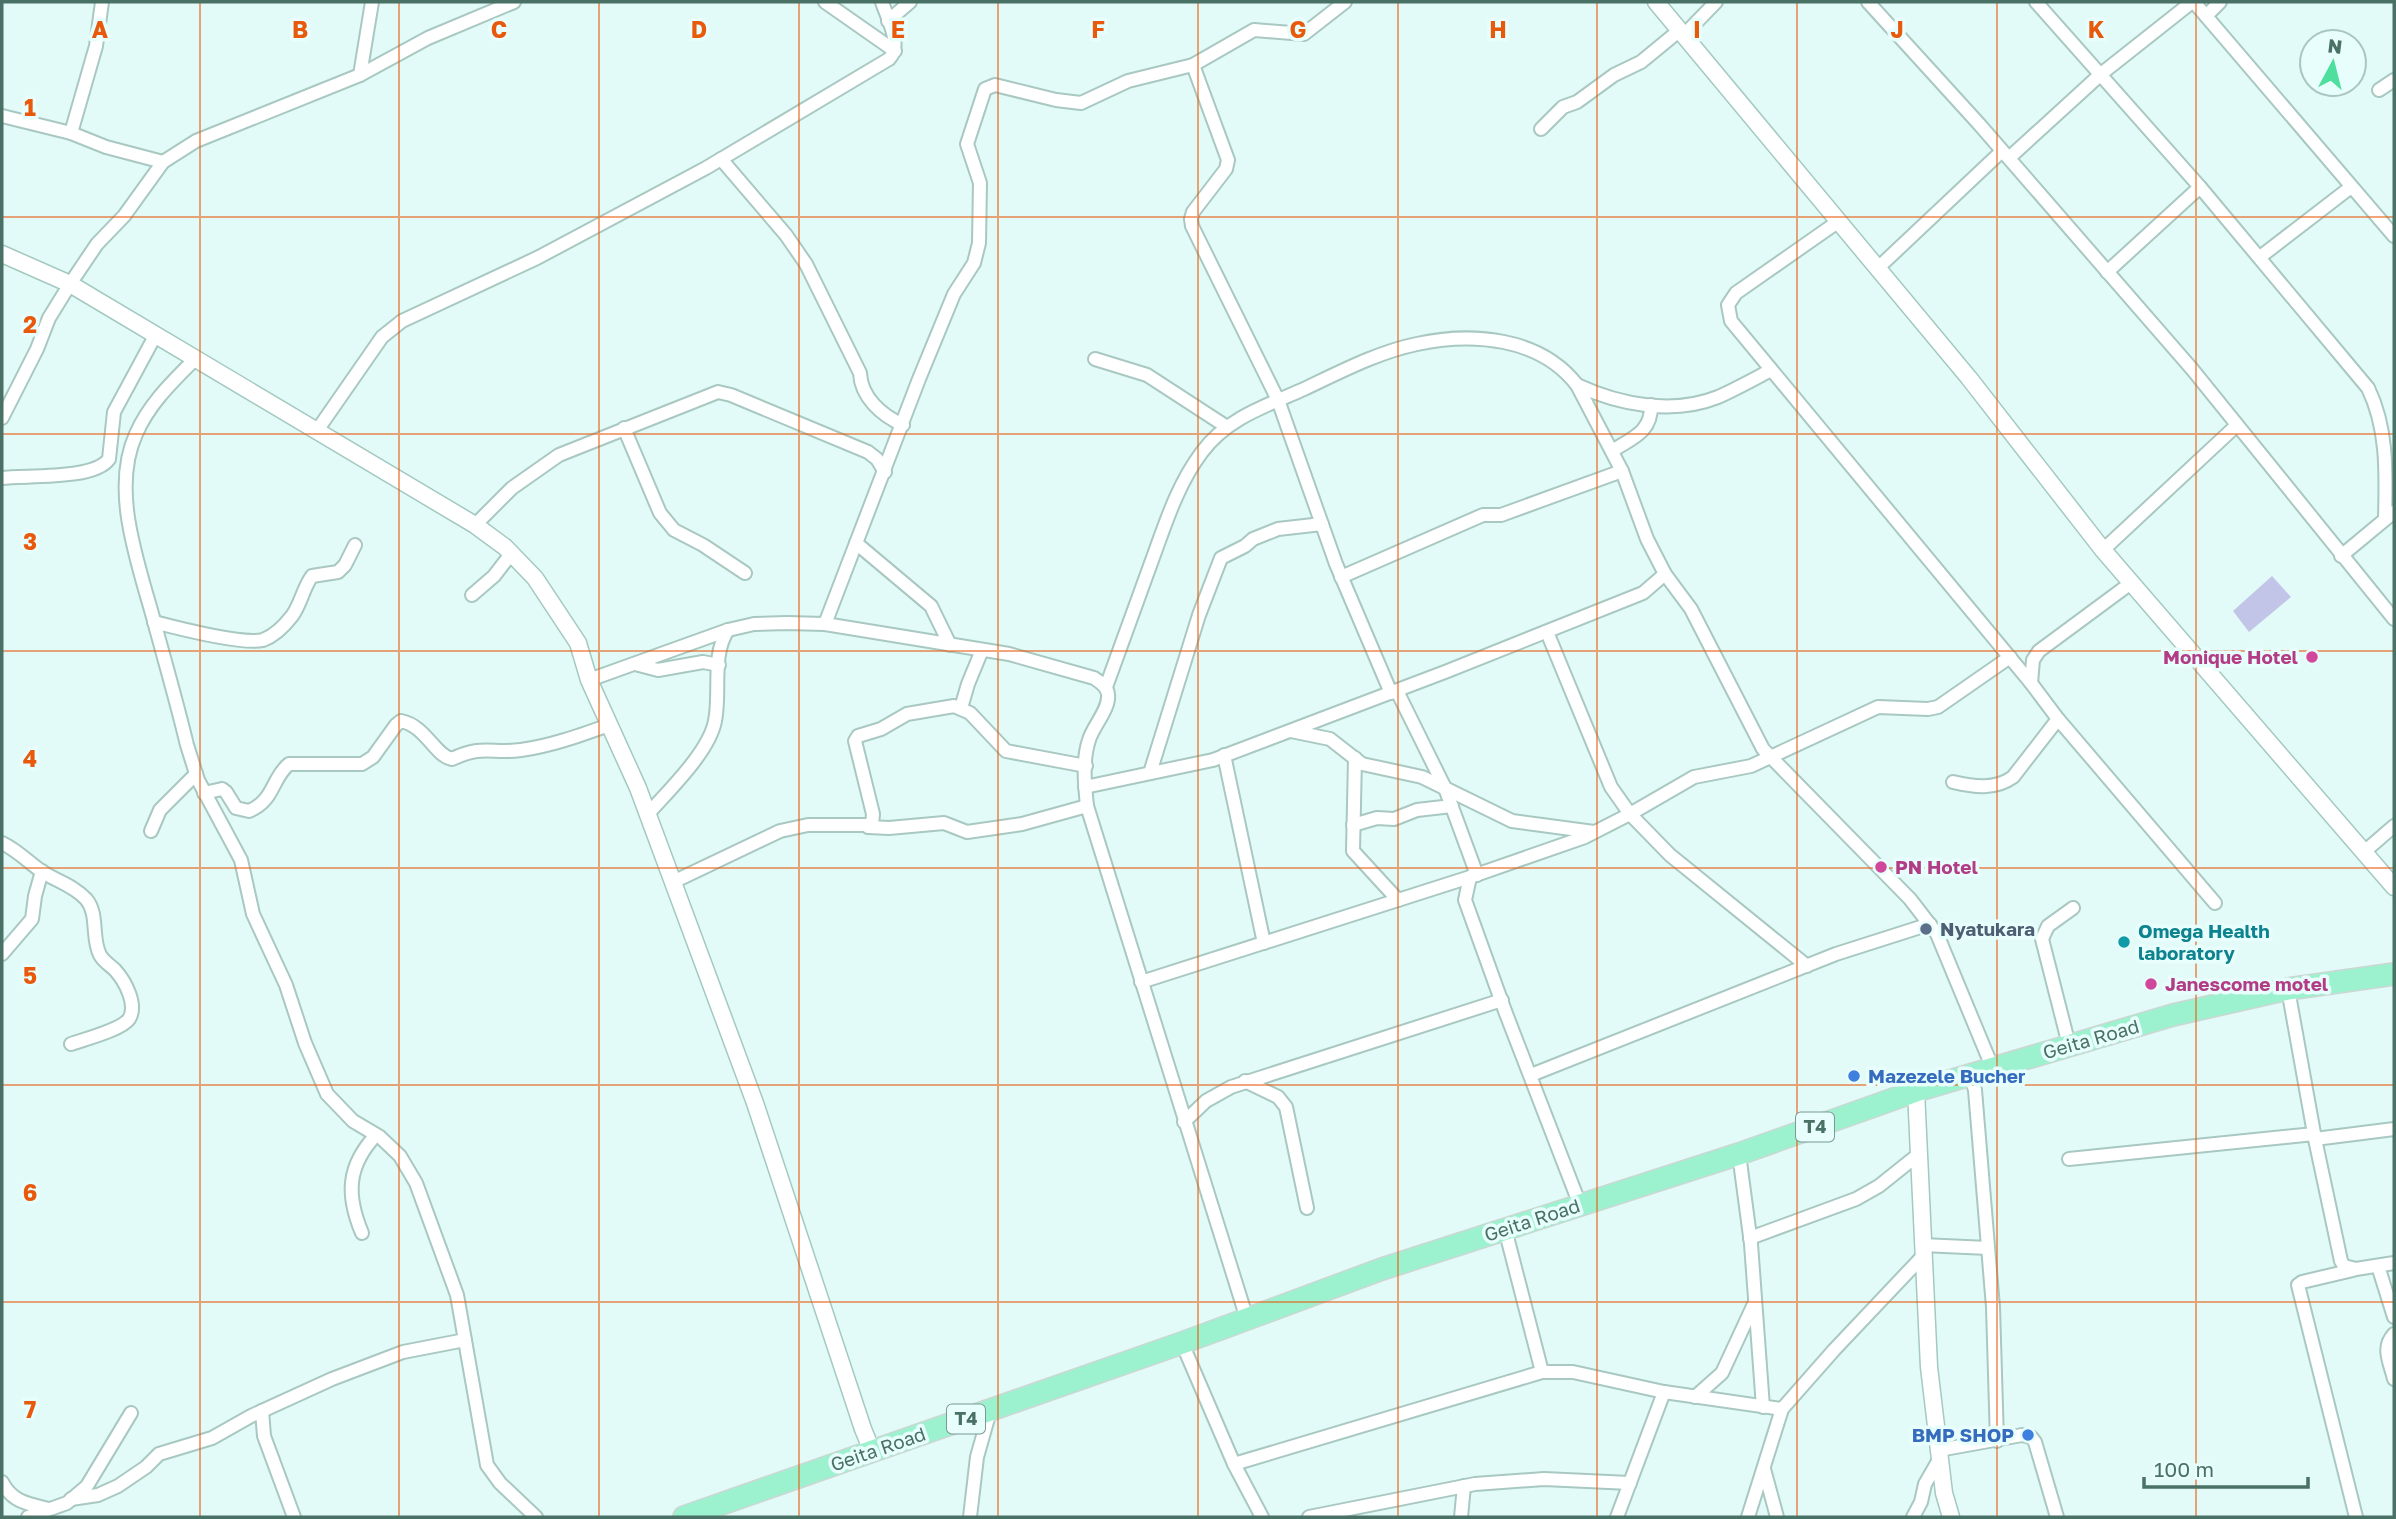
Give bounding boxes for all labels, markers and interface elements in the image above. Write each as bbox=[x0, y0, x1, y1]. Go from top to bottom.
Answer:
text: A bbox=[92, 15, 109, 43]
text: B bbox=[292, 15, 308, 43]
text: C bbox=[491, 15, 507, 43]
text: D bbox=[691, 15, 707, 43]
text: E bbox=[891, 15, 905, 43]
text: F bbox=[1091, 15, 1105, 43]
text: G bbox=[1290, 15, 1306, 43]
text: H bbox=[1489, 15, 1507, 43]
text: I bbox=[1693, 15, 1701, 43]
text: J bbox=[1890, 15, 1904, 43]
text: K bbox=[2088, 15, 2105, 43]
north arrow bbox=[2298, 28, 2368, 98]
text: N bbox=[2327, 33, 2344, 58]
text: 1 bbox=[24, 93, 36, 121]
text: 2 bbox=[23, 310, 37, 338]
text: 3 bbox=[23, 527, 37, 555]
place label: Monique Hotel bbox=[2163, 645, 2298, 668]
marker: Monique Hotel bbox=[2304, 649, 2320, 665]
text: 4 bbox=[23, 744, 37, 772]
place label: PN Hotel bbox=[1895, 855, 1978, 878]
marker: PN Hotel bbox=[1873, 859, 1889, 875]
place label: Nyatukara bbox=[1940, 917, 2035, 940]
place label: Omega Health laboratory bbox=[2138, 919, 2270, 964]
marker: Nyatukara bbox=[1918, 921, 1934, 937]
marker: Omega Health laboratory bbox=[2116, 934, 2132, 950]
text: 5 bbox=[23, 961, 37, 989]
place label: Janescome motel bbox=[2165, 972, 2328, 995]
marker: Janescome motel bbox=[2143, 976, 2159, 992]
street label: Geita Road bbox=[2040, 1014, 2142, 1063]
place label: Mazezele Bucher bbox=[1868, 1064, 2026, 1087]
marker: Mazezele Bucher bbox=[1846, 1068, 1862, 1084]
road number: T4 bbox=[1796, 1112, 1834, 1142]
text: 6 bbox=[23, 1178, 37, 1206]
street label: Geita Road bbox=[1481, 1193, 1583, 1246]
text: 7 bbox=[24, 1395, 36, 1423]
road number: T4 bbox=[947, 1404, 985, 1434]
street label: Geita Road bbox=[827, 1422, 928, 1476]
place label: BMP SHOP bbox=[1912, 1423, 2014, 1446]
marker: BMP SHOP bbox=[2020, 1427, 2036, 1443]
scale bar bbox=[2144, 1446, 2308, 1490]
text: 100 m bbox=[2154, 1456, 2214, 1482]

